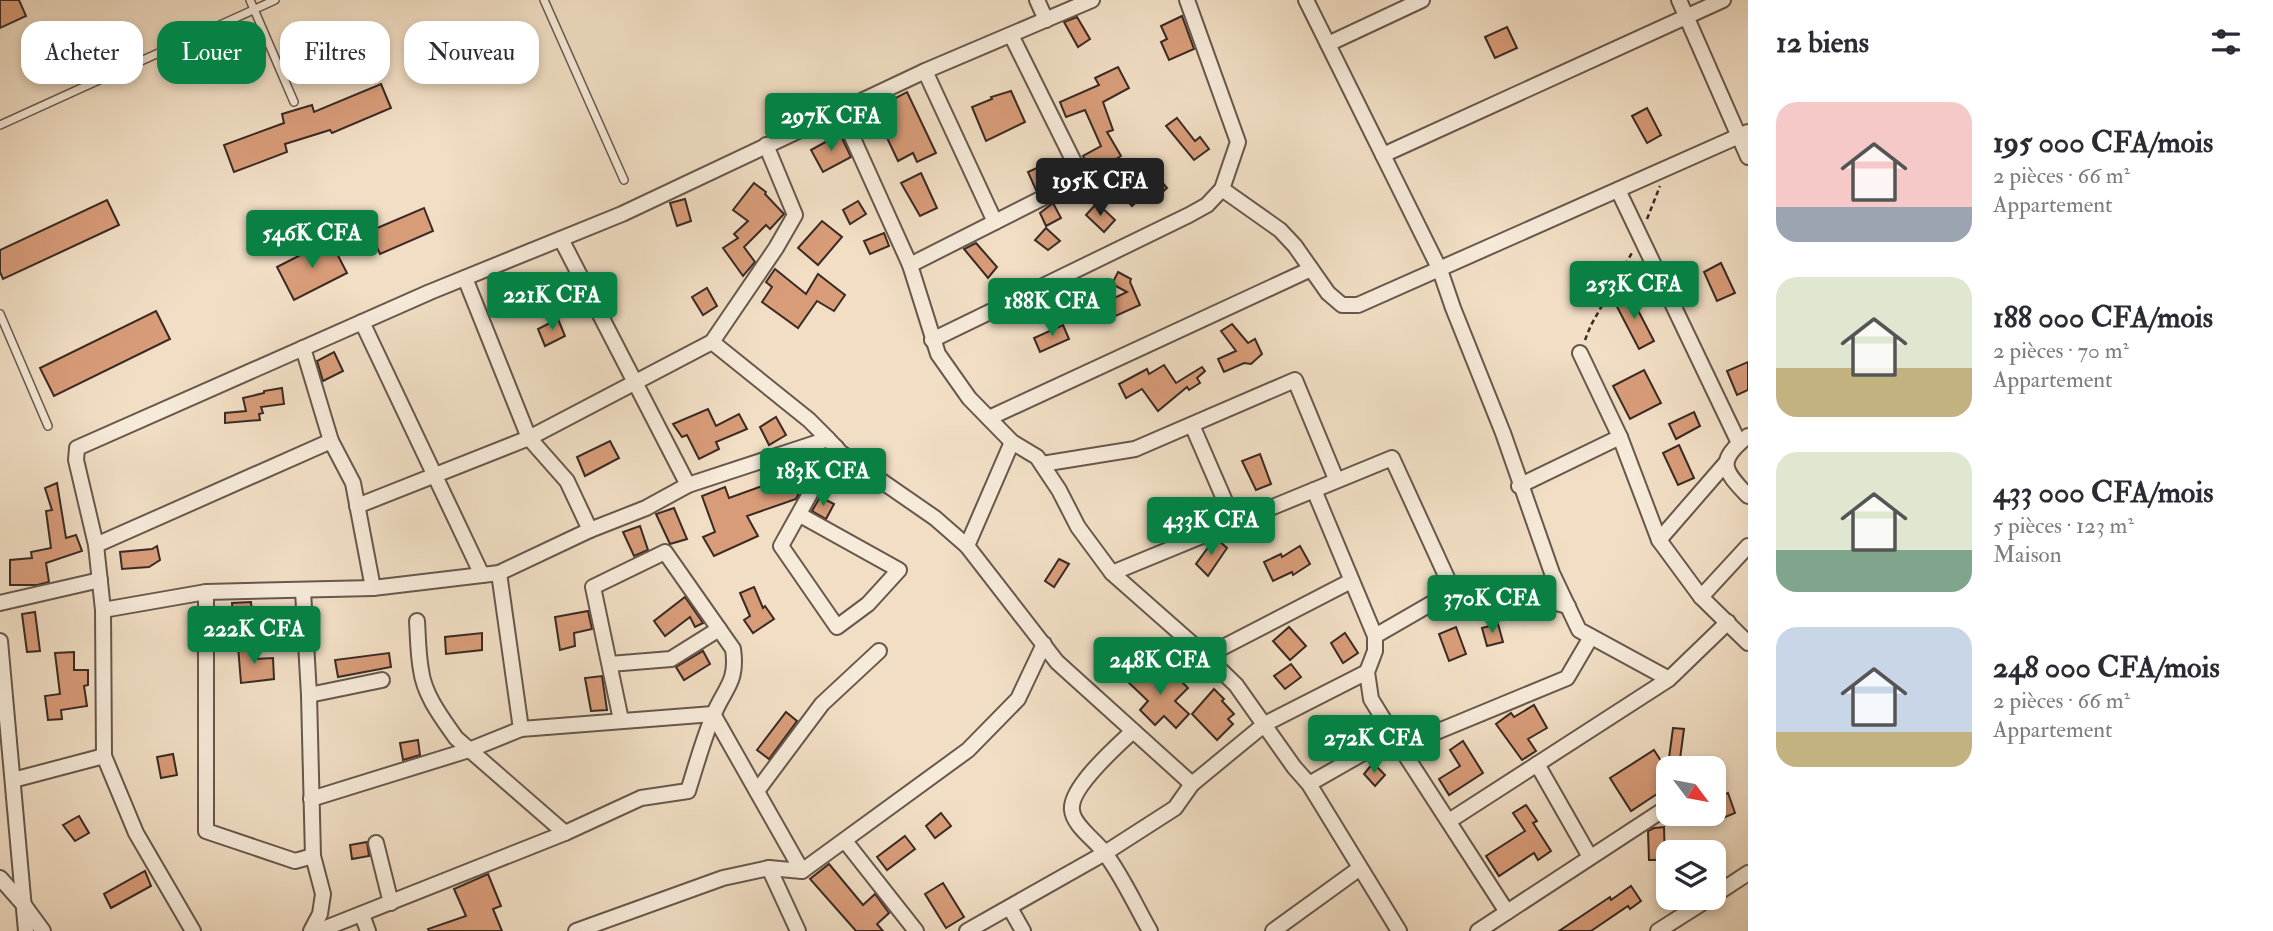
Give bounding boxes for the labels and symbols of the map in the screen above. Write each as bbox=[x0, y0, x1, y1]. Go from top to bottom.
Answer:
pin: 297K CFA bbox=[759, 94, 903, 153]
pin: 195K CFA bbox=[1028, 158, 1172, 218]
pin: 546K CFA bbox=[240, 210, 384, 270]
pin: 253K CFA bbox=[1562, 262, 1706, 321]
pin: 221K CFA bbox=[480, 272, 624, 332]
pin: 188K CFA bbox=[980, 278, 1124, 338]
pin: 183K CFA bbox=[751, 448, 895, 508]
pin: 433K CFA bbox=[1139, 498, 1283, 557]
pin: 370K CFA bbox=[1420, 576, 1564, 635]
pin: 222K CFA bbox=[182, 606, 326, 666]
pin: 248K CFA bbox=[1088, 638, 1232, 697]
pin: 272K CFA bbox=[1302, 716, 1446, 775]
north arrow bbox=[1656, 756, 1726, 826]

